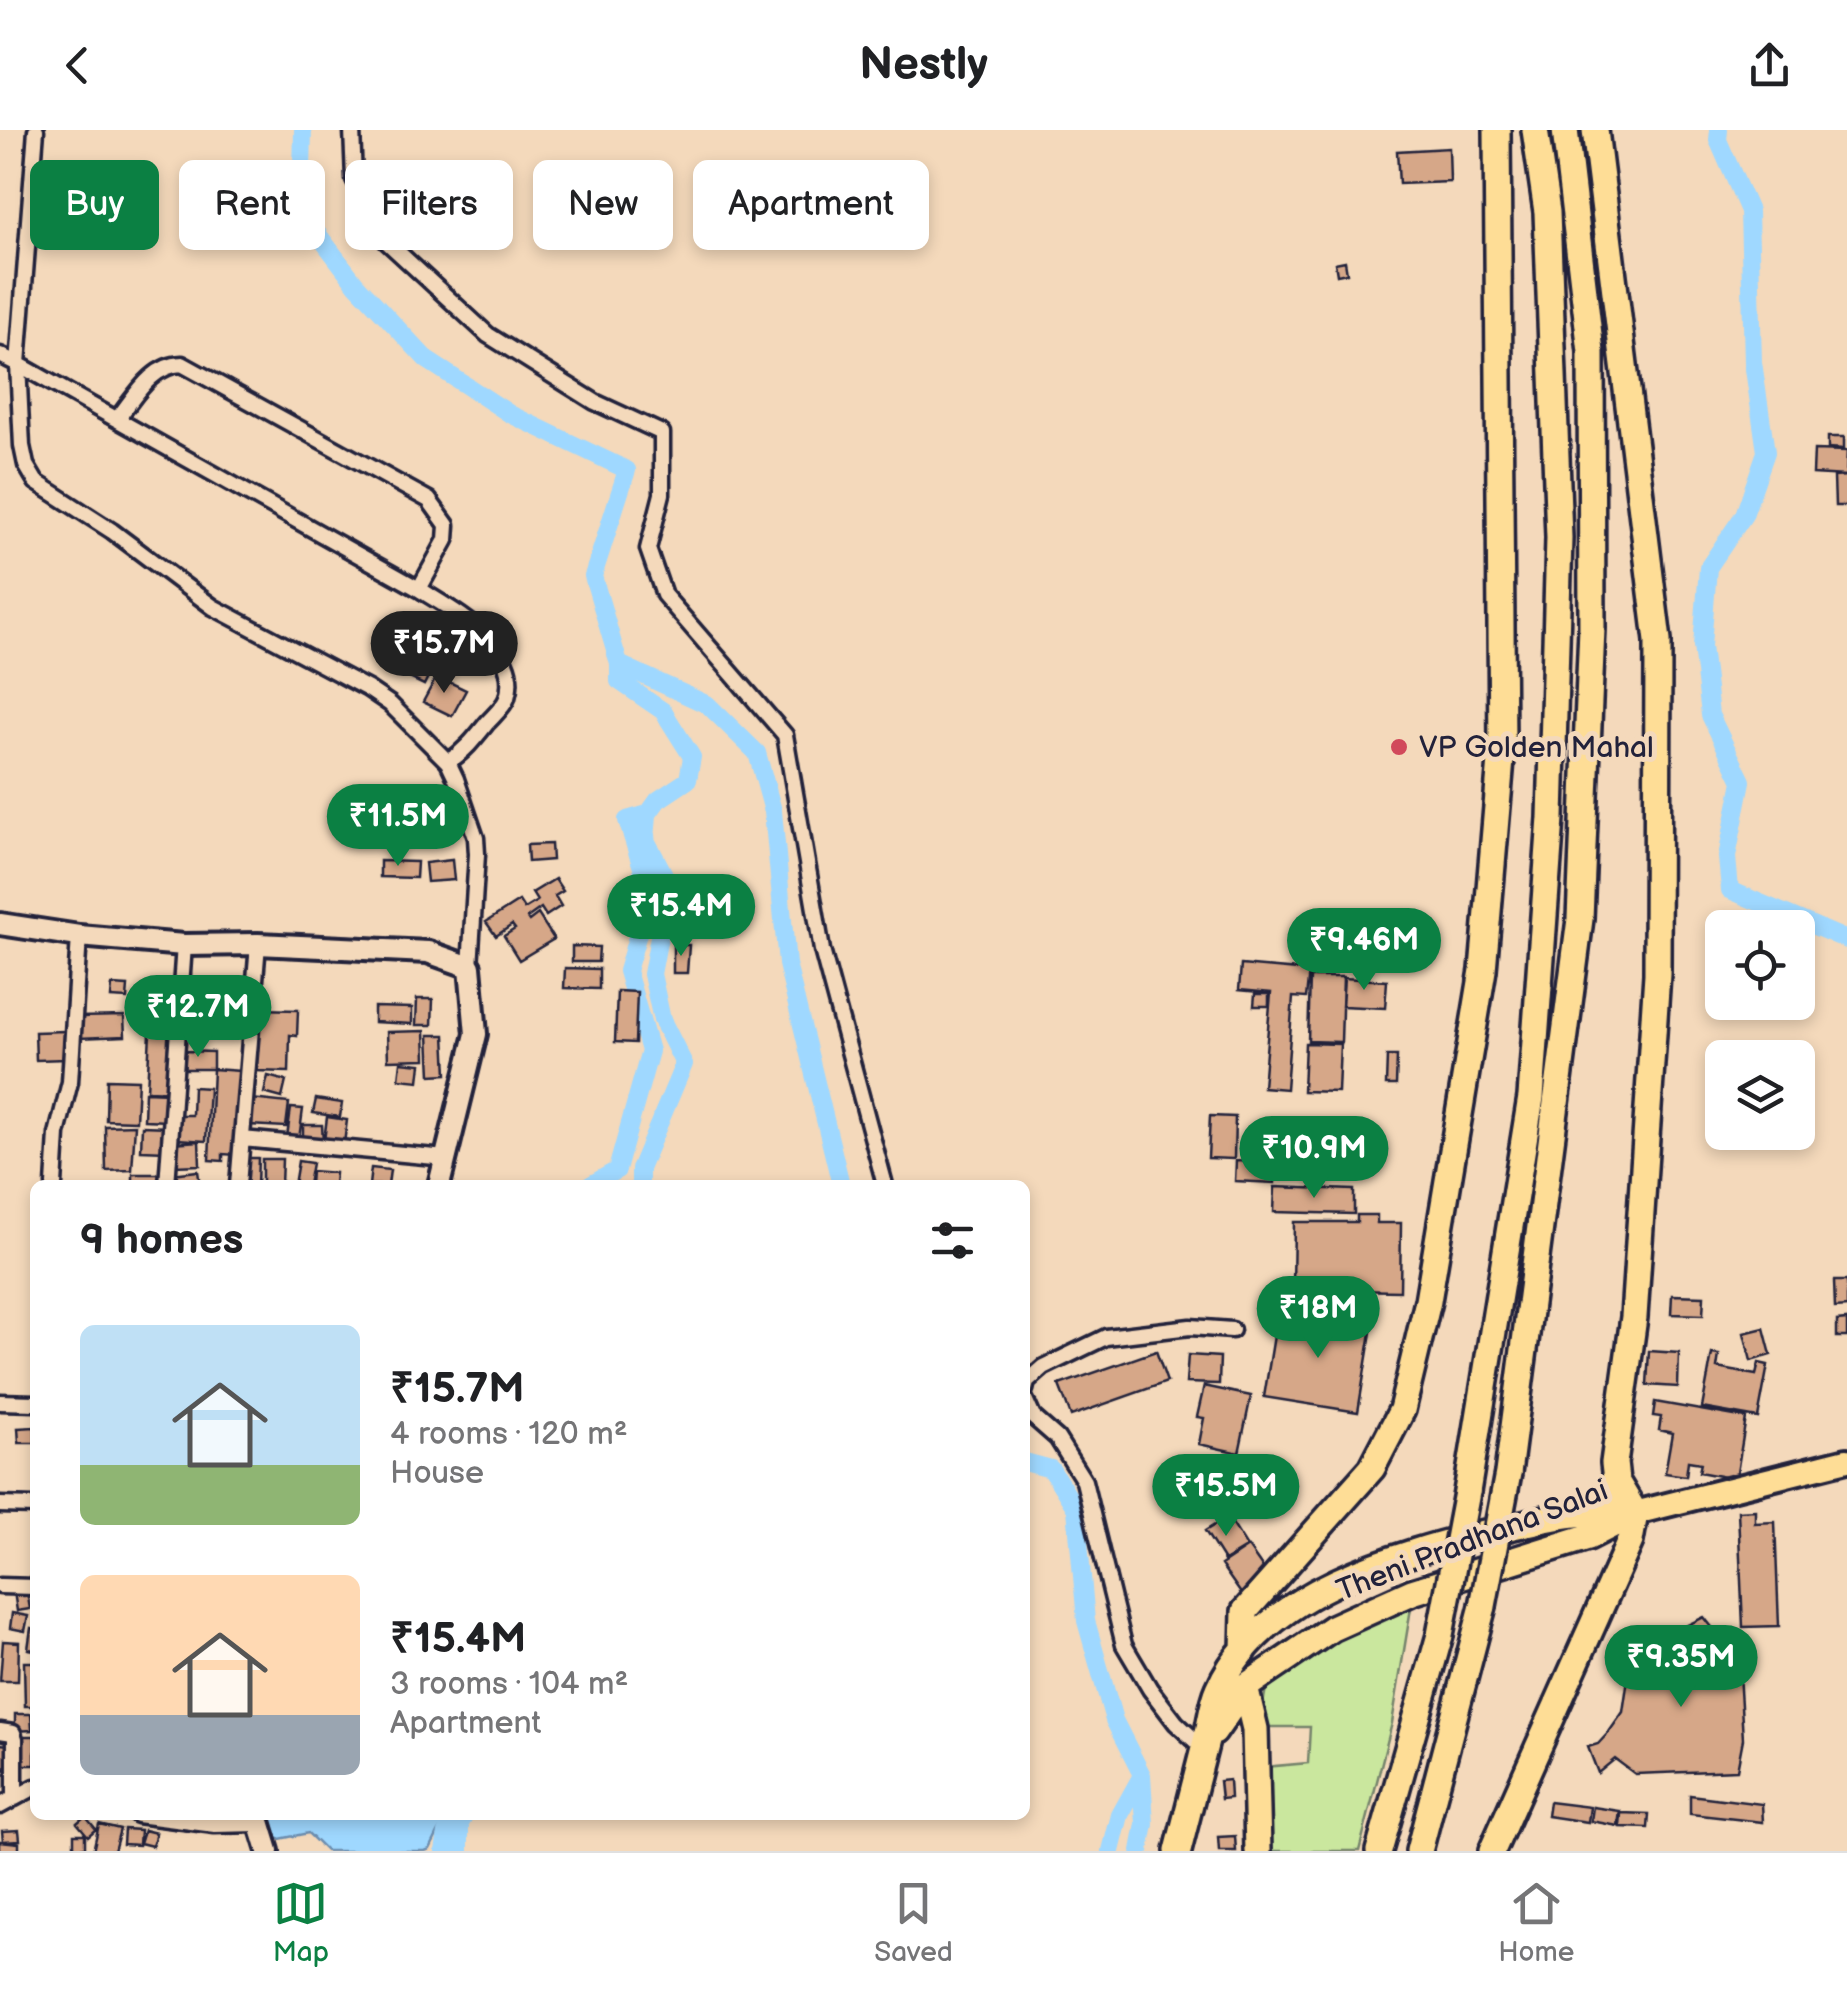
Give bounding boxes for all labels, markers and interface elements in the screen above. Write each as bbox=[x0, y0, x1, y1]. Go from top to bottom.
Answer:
icon: back bbox=[50, 38, 105, 93]
text: Nestly bbox=[859, 38, 988, 93]
icon: share bbox=[1742, 38, 1797, 93]
chip: Buy bbox=[30, 160, 159, 250]
chip: Rent bbox=[179, 160, 325, 250]
chip: Filters bbox=[345, 160, 513, 250]
chip: New bbox=[533, 160, 673, 250]
chip: Apartment bbox=[693, 160, 929, 250]
pin: ₹15.7M bbox=[363, 611, 525, 696]
text: ₹15.7M bbox=[393, 624, 495, 663]
place label: VP Golden Mahal bbox=[1419, 730, 1654, 766]
marker: VP Golden Mahal bbox=[1388, 736, 1410, 758]
pin: ₹11.5M bbox=[317, 784, 479, 869]
text: ₹11.5M bbox=[349, 797, 447, 836]
pin: ₹15.4M bbox=[600, 874, 762, 959]
text: ₹15.4M bbox=[629, 887, 733, 926]
pin: ₹9.46M bbox=[1283, 908, 1445, 993]
map controls bbox=[1705, 910, 1815, 1150]
button: locate bbox=[1705, 910, 1815, 1020]
text: ₹9.46M bbox=[1309, 921, 1419, 960]
pin: ₹12.7M bbox=[117, 975, 279, 1060]
text: ₹12.7M bbox=[146, 988, 250, 1027]
button: layers bbox=[1705, 1040, 1815, 1150]
pin: ₹10.9M bbox=[1233, 1116, 1395, 1201]
text: ₹10.9M bbox=[1261, 1129, 1367, 1168]
icon: filters bbox=[925, 1213, 980, 1268]
text: 9 homes bbox=[80, 1215, 243, 1266]
pin: ₹18M bbox=[1259, 1276, 1377, 1361]
text: ₹18M bbox=[1279, 1289, 1357, 1328]
text: ₹15.7M bbox=[390, 1364, 525, 1415]
icon: home bbox=[160, 1365, 280, 1485]
text: 4 rooms · 120 m² bbox=[390, 1415, 628, 1454]
text: House bbox=[390, 1454, 484, 1493]
pin: ₹15.5M bbox=[1145, 1454, 1307, 1539]
text: ₹15.5M bbox=[1174, 1467, 1278, 1506]
street label: Theni Pradhana Salai bbox=[1332, 1473, 1613, 1609]
text: ₹15.4M bbox=[390, 1614, 526, 1665]
icon: home bbox=[160, 1615, 280, 1735]
pin: ₹9.35M bbox=[1600, 1625, 1762, 1710]
text: ₹9.35M bbox=[1627, 1638, 1735, 1677]
text: 3 rooms · 104 m² bbox=[390, 1665, 628, 1704]
text: Apartment bbox=[390, 1704, 541, 1743]
tab: Map bbox=[273, 1876, 329, 1969]
tab: Saved bbox=[874, 1876, 953, 1969]
tab: Home bbox=[1498, 1876, 1574, 1969]

